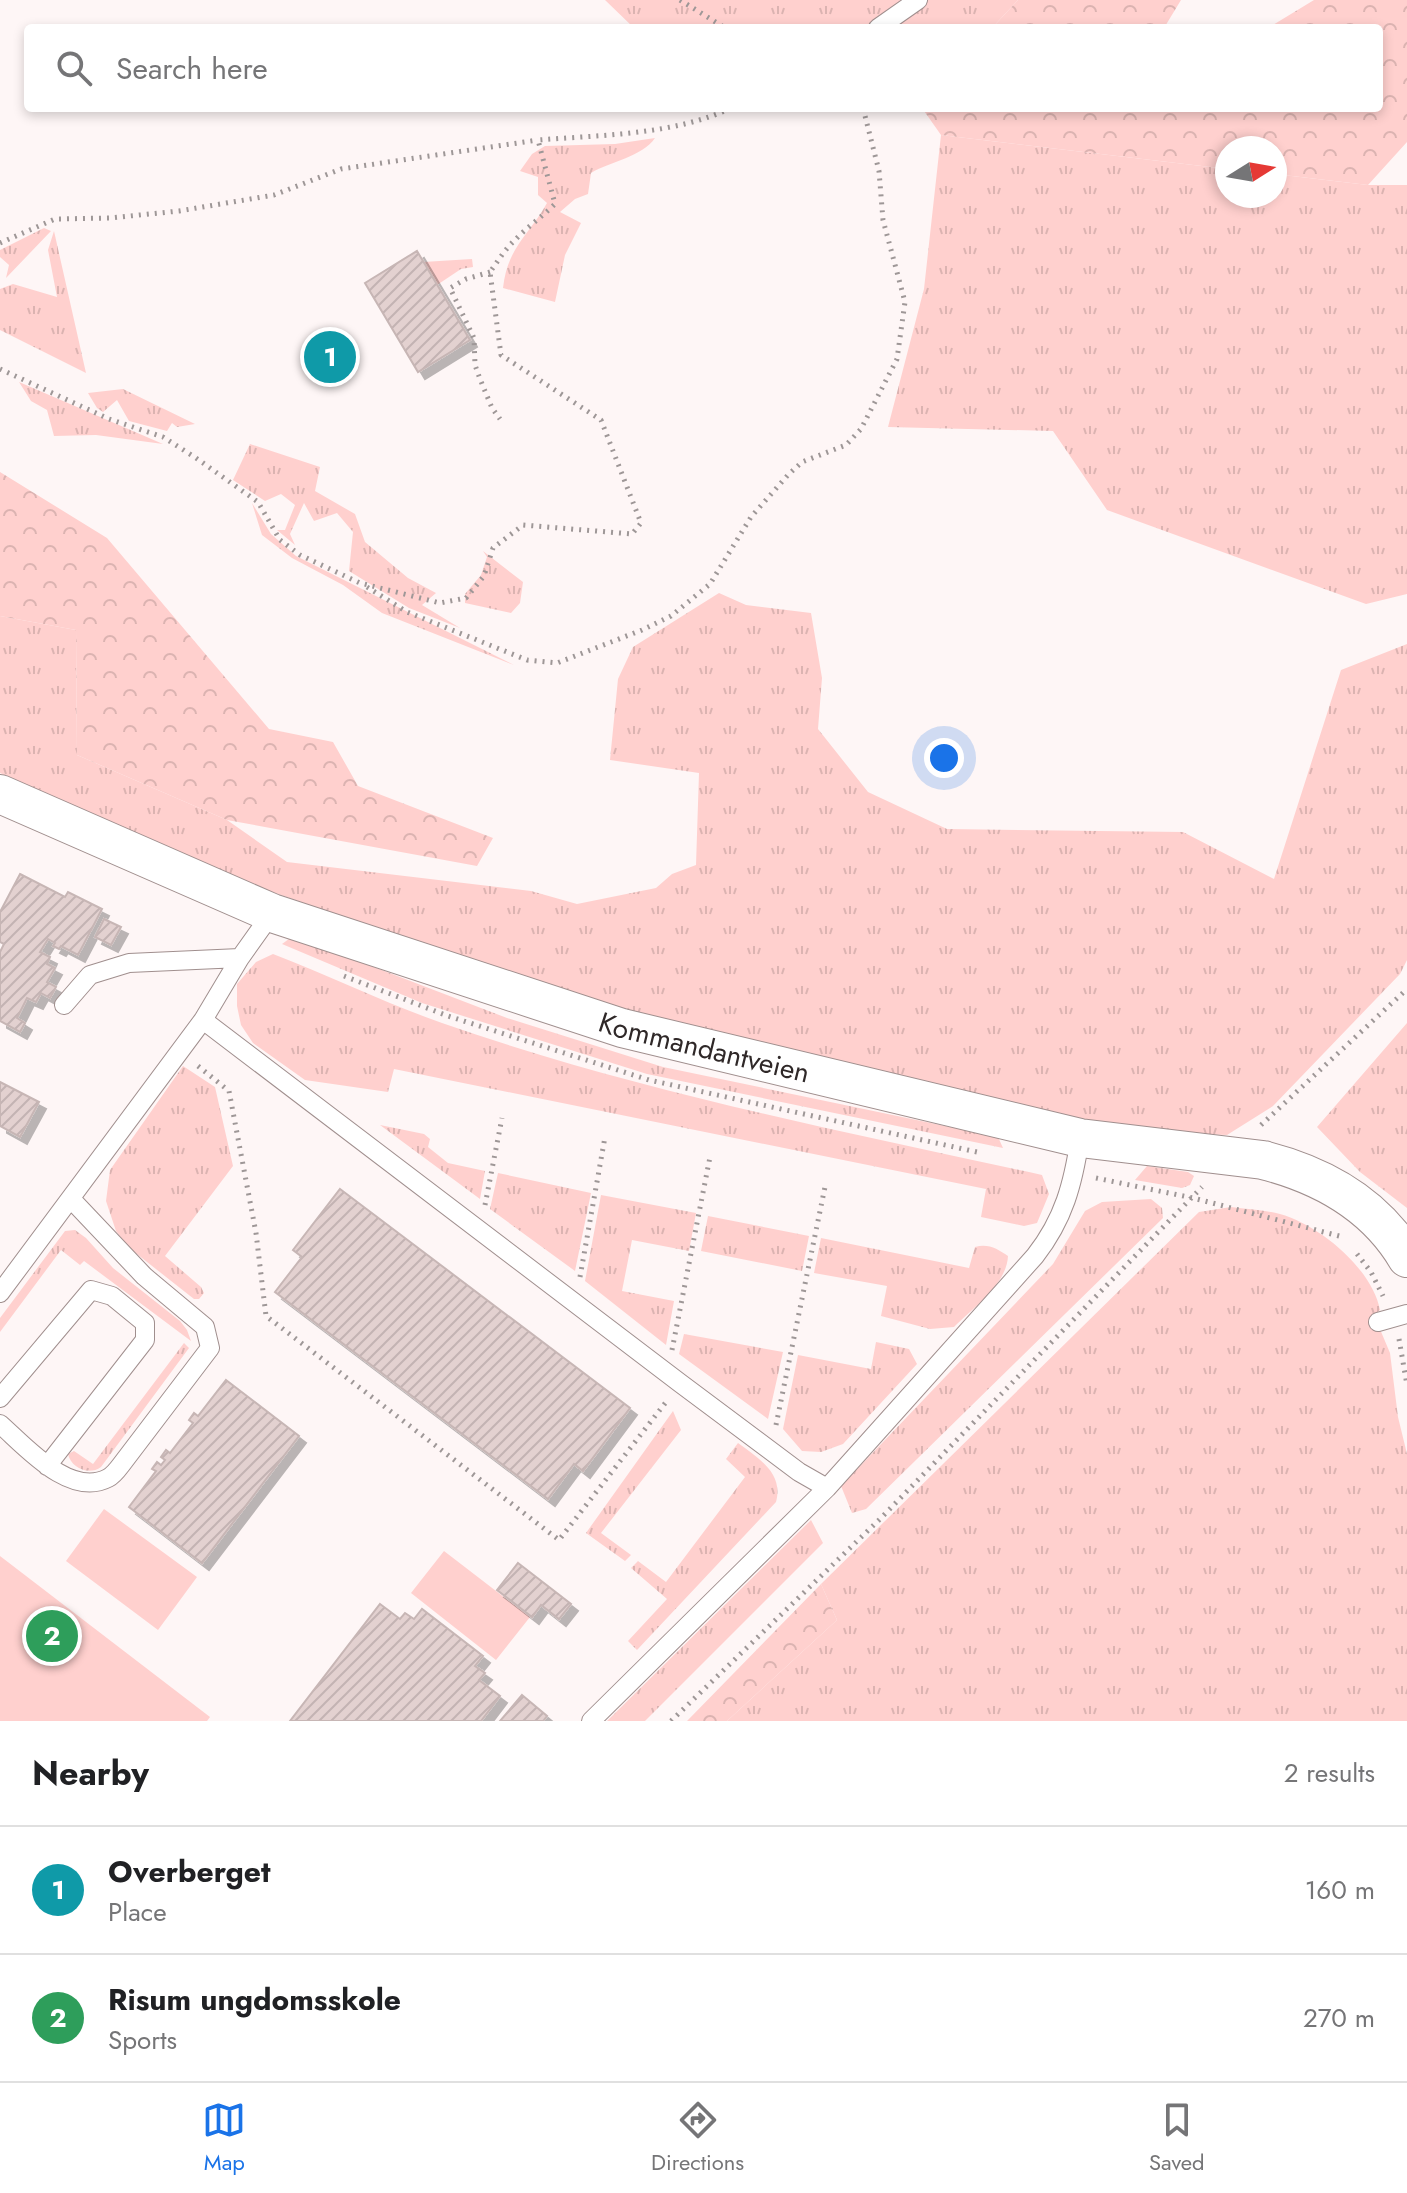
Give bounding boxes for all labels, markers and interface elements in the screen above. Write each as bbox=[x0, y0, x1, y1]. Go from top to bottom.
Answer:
search box bbox=[24, 24, 1383, 112]
icon: search bbox=[52, 46, 96, 90]
text: Search here bbox=[116, 47, 268, 90]
north arrow bbox=[1215, 136, 1287, 208]
pin: 1 bbox=[304, 327, 356, 387]
your location bbox=[924, 738, 964, 778]
street label: Kommandantveien bbox=[593, 1002, 814, 1093]
pin: 2 bbox=[26, 1606, 78, 1666]
text: Nearby bbox=[32, 1749, 149, 1798]
text: 2 results bbox=[1284, 1754, 1375, 1792]
text: Overberget bbox=[108, 1850, 271, 1893]
text: 1 bbox=[51, 1871, 65, 1909]
text: 160 m bbox=[1305, 1871, 1375, 1909]
text: Place bbox=[108, 1893, 167, 1931]
text: Risum ungdomsskole bbox=[108, 1978, 401, 2021]
text: 2 bbox=[49, 1999, 67, 2037]
text: 270 m bbox=[1303, 1999, 1375, 2037]
text: Sports bbox=[108, 2021, 177, 2059]
tab: Map bbox=[202, 2098, 246, 2178]
tab: Directions bbox=[651, 2098, 744, 2178]
tab: Saved bbox=[1149, 2098, 1205, 2178]

